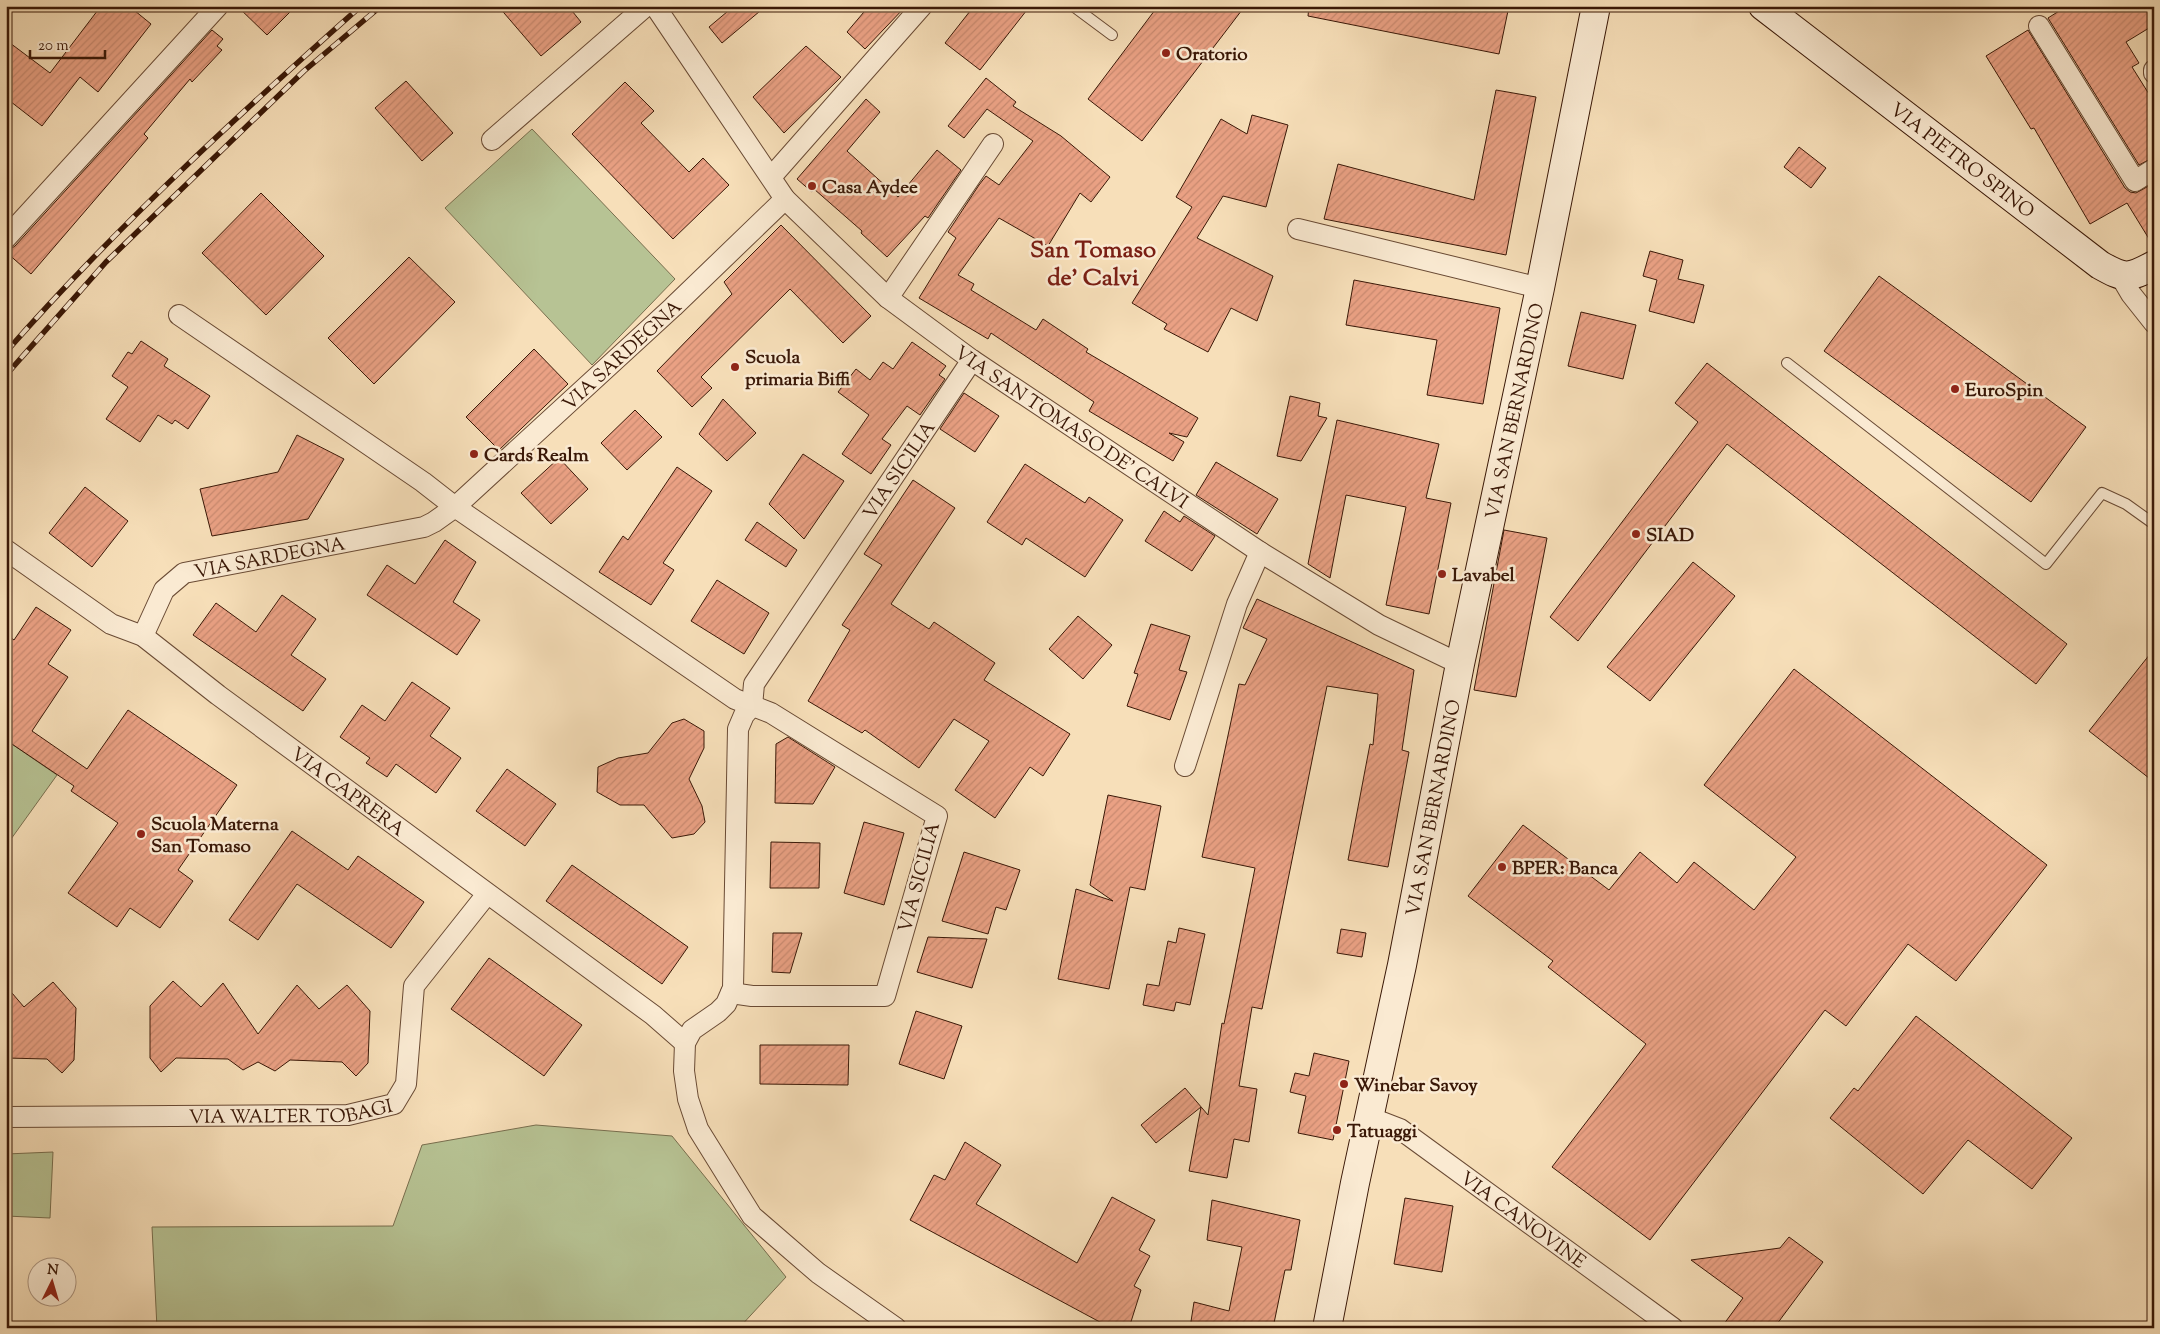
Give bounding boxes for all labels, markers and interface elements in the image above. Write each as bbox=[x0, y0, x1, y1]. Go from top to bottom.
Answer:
scale bar bbox=[30, 28, 105, 60]
text: 20 m bbox=[38, 36, 69, 57]
place label: Oratorio bbox=[1176, 42, 1248, 69]
marker: Oratorio bbox=[1160, 47, 1172, 59]
street label: VIA PIETRO SPINO bbox=[1883, 97, 2039, 226]
place label: Casa Aydee bbox=[822, 175, 918, 202]
marker: Casa Aydee bbox=[806, 180, 818, 192]
district label: San Tomaso de' Calvi bbox=[1030, 234, 1156, 296]
street label: VIA SARDEGNA bbox=[557, 294, 689, 418]
street label: VIA SAN BERNARDINO bbox=[1480, 301, 1552, 522]
street label: VIA SAN TOMASO DE' CALVI bbox=[948, 340, 1193, 517]
place label: Scuola primaria Biffi bbox=[745, 345, 851, 394]
marker: Scuola primaria Biffi bbox=[729, 361, 741, 373]
place label: EuroSpin bbox=[1965, 378, 2044, 405]
marker: EuroSpin bbox=[1949, 383, 1961, 395]
street label: VIA SICILIA bbox=[858, 416, 944, 526]
place label: Cards Realm bbox=[484, 443, 589, 470]
marker: Cards Realm bbox=[468, 448, 480, 460]
place label: SIAD bbox=[1646, 523, 1694, 550]
marker: SIAD bbox=[1630, 528, 1642, 540]
street label: VIA SARDEGNA bbox=[192, 531, 349, 587]
place label: Lavabel bbox=[1452, 563, 1516, 590]
marker: Lavabel bbox=[1436, 568, 1448, 580]
street label: VIA SAN BERNARDINO bbox=[1401, 697, 1469, 919]
street label: VIA CAPRERA bbox=[284, 742, 410, 844]
place label: Scuola Materna San Tomaso bbox=[151, 812, 279, 861]
street label: VIA SICILIA bbox=[893, 819, 948, 936]
marker: Scuola Materna San Tomaso bbox=[135, 828, 147, 840]
place label: BPER: Banca bbox=[1512, 856, 1618, 883]
marker: BPER: Banca bbox=[1496, 861, 1508, 873]
place label: Winebar Savoy bbox=[1354, 1073, 1478, 1100]
marker: Winebar Savoy bbox=[1338, 1078, 1350, 1090]
street label: VIA WALTER TOBAGI bbox=[189, 1094, 396, 1132]
place label: Tatuaggi bbox=[1347, 1119, 1418, 1146]
marker: Tatuaggi bbox=[1331, 1124, 1343, 1136]
street label: VIA CANOVINE bbox=[1453, 1166, 1591, 1276]
north arrow bbox=[28, 1256, 78, 1306]
text: N bbox=[47, 1261, 59, 1281]

